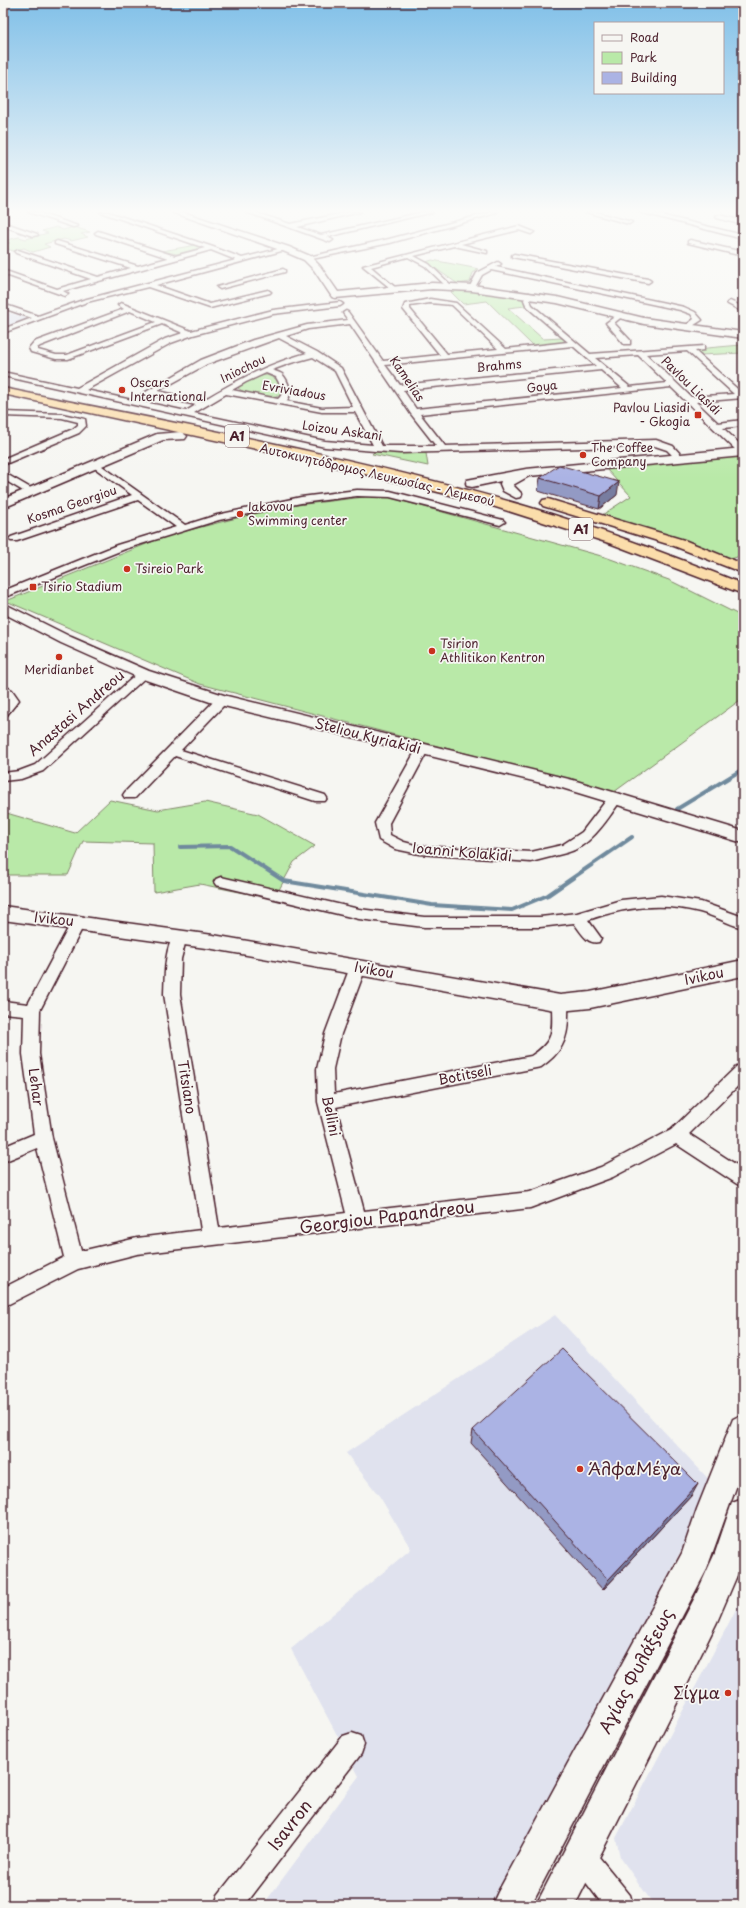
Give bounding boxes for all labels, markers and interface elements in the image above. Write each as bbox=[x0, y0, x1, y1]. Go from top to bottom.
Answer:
legend bbox=[594, 22, 724, 94]
text: Road bbox=[630, 28, 659, 46]
text: Park bbox=[630, 48, 657, 66]
text: Building bbox=[630, 68, 677, 86]
street label: Iniochou bbox=[217, 349, 268, 387]
street label: Kamelias bbox=[386, 352, 430, 405]
street label: Pavlou Liasidi bbox=[658, 352, 726, 419]
street label: Brahms bbox=[476, 354, 523, 376]
place label: Oscars International bbox=[130, 373, 206, 405]
street label: Goya bbox=[526, 375, 559, 397]
street label: Evriviadous bbox=[261, 376, 328, 405]
marker: Oscars International bbox=[117, 385, 127, 395]
place label: Pavlou Liasidi - Gkogia bbox=[613, 398, 691, 430]
marker: Pavlou Liasidi - Gkogia bbox=[693, 410, 703, 420]
street label: Loizou Askani bbox=[301, 416, 383, 445]
road number: A1 bbox=[225, 425, 249, 447]
street label: Αυτοκινητόδρομος Λευκωσίας - Λεμεσού bbox=[258, 438, 496, 510]
place label: The Coffee Company bbox=[591, 438, 654, 470]
marker: The Coffee Company bbox=[578, 450, 588, 460]
street label: Kosma Georgiou bbox=[24, 480, 119, 528]
place label: Iakovou Swimming center bbox=[248, 497, 348, 529]
marker: Iakovou Swimming center bbox=[235, 509, 245, 519]
road number: A1 bbox=[569, 518, 593, 540]
place label: Tsireio Park bbox=[135, 559, 204, 577]
marker: Tsireio Park bbox=[122, 564, 132, 574]
place label: Tsirio Stadium bbox=[41, 577, 122, 595]
marker: Tsirio Stadium bbox=[28, 582, 38, 592]
place label: Tsirion Athlitikon Kentron bbox=[440, 634, 545, 666]
marker: Tsirion Athlitikon Kentron bbox=[427, 646, 437, 656]
marker: Meridianbet bbox=[54, 652, 64, 662]
place label: Meridianbet bbox=[24, 660, 94, 678]
street label: Anastasi Andreou bbox=[23, 665, 129, 761]
street label: Steliou Kyriakidi bbox=[313, 712, 424, 759]
street label: Ioanni Kolakidi bbox=[411, 837, 513, 866]
street label: Ivikou bbox=[33, 906, 75, 931]
street label: Ivikou bbox=[353, 956, 396, 983]
street label: Ivikou bbox=[682, 961, 726, 990]
street label: Titsiano bbox=[173, 1058, 202, 1116]
street label: Botitseli bbox=[436, 1059, 494, 1090]
street label: Lehar bbox=[23, 1067, 50, 1108]
street label: Bellini bbox=[317, 1094, 346, 1138]
street label: Georgiou Papandreou bbox=[298, 1192, 476, 1240]
place label: ΆλφαΜέγα bbox=[588, 1455, 681, 1481]
marker: ΆλφαΜέγα bbox=[575, 1464, 585, 1474]
street label: Αγίας Φυλάξεως bbox=[591, 1603, 679, 1738]
place label: Σίγμα bbox=[673, 1679, 720, 1705]
marker: Σίγμα bbox=[723, 1688, 733, 1698]
street label: Isavron bbox=[261, 1793, 317, 1855]

